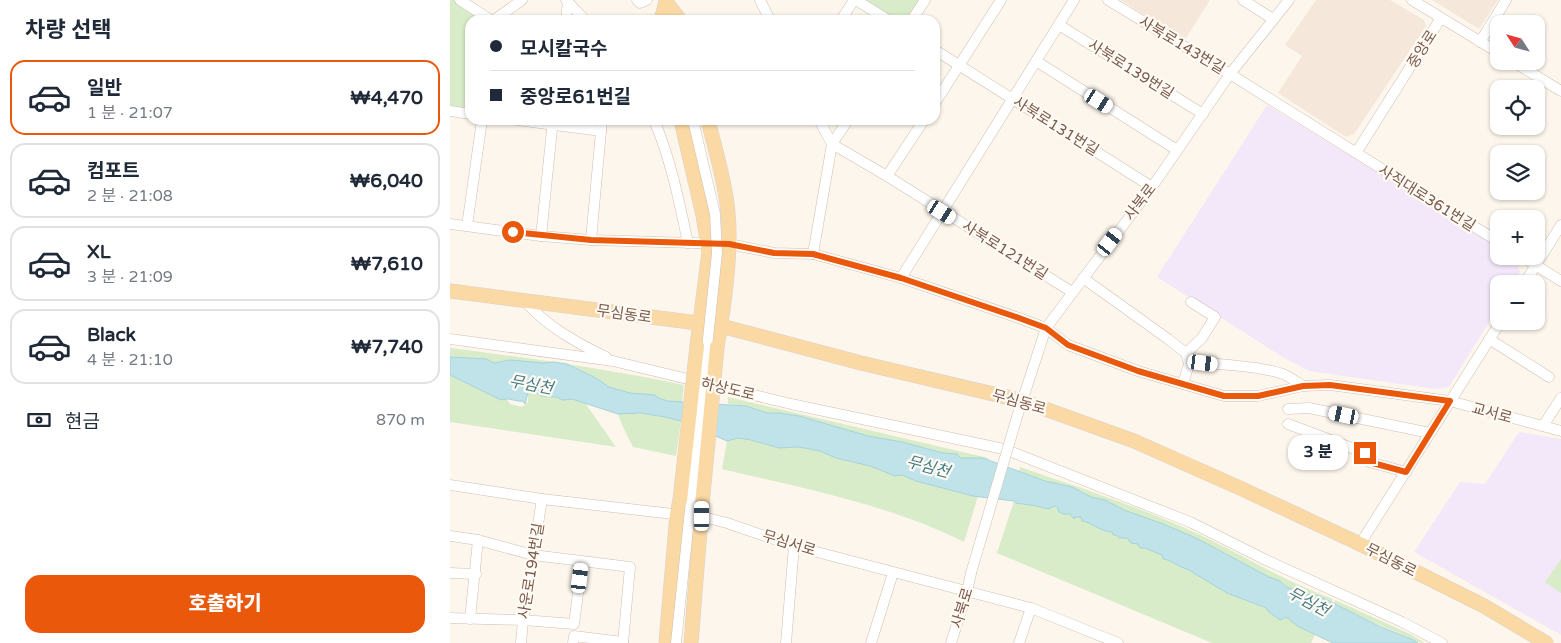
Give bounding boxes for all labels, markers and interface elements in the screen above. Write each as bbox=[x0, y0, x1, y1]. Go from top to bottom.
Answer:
street label: 사북로143번길 bbox=[1136, 12, 1228, 78]
north arrow bbox=[1490, 15, 1545, 70]
map controls bbox=[1490, 15, 1545, 330]
text: 차량 선택 bbox=[25, 17, 112, 43]
street label: 중앙로 bbox=[1403, 27, 1441, 71]
street label: 사북로139번길 bbox=[1085, 36, 1177, 102]
text: 모시칼국수 bbox=[520, 38, 607, 60]
icon: car bbox=[27, 75, 72, 120]
text: 일반 bbox=[87, 77, 122, 99]
button: locate bbox=[1490, 80, 1545, 135]
text: 중앙로61번길 bbox=[520, 86, 631, 108]
text: ₩4,470 bbox=[350, 87, 423, 109]
car bbox=[1082, 87, 1115, 115]
street label: 사북로131번길 bbox=[1010, 93, 1102, 159]
text: 1 분 · 21:07 bbox=[87, 103, 173, 123]
button: layers bbox=[1490, 145, 1545, 200]
icon: car bbox=[27, 158, 72, 203]
text: 컴포트 bbox=[87, 160, 139, 182]
street label: 사직대로361번길 bbox=[1375, 161, 1479, 235]
text: ₩6,040 bbox=[350, 170, 423, 192]
street label: 사북로 bbox=[1120, 180, 1160, 224]
text: 2 분 · 21:08 bbox=[87, 186, 173, 206]
car bbox=[925, 198, 958, 226]
button: + bbox=[1490, 210, 1545, 265]
street label: 사북로121번길 bbox=[959, 217, 1051, 283]
route start bbox=[502, 221, 524, 243]
car bbox=[1094, 226, 1125, 258]
icon: car bbox=[27, 241, 72, 286]
text: XL bbox=[87, 241, 111, 263]
text: ₩7,610 bbox=[351, 253, 423, 275]
text: 3 분 · 21:09 bbox=[87, 267, 173, 287]
button: − bbox=[1490, 275, 1545, 330]
street label: 무심동로 bbox=[595, 301, 653, 327]
icon: car bbox=[27, 324, 72, 369]
text: Black bbox=[87, 324, 136, 346]
text: ₩7,740 bbox=[351, 336, 423, 358]
text: 4 분 · 21:10 bbox=[87, 350, 173, 370]
car bbox=[1187, 354, 1218, 372]
water label: 무심천 bbox=[507, 371, 557, 399]
street label: 하상도로 bbox=[699, 374, 757, 404]
street label: 무심동로 bbox=[990, 386, 1048, 418]
street label: 교서로 bbox=[1470, 399, 1514, 427]
car bbox=[1327, 405, 1360, 425]
icon: cash bbox=[25, 406, 53, 434]
text: 870 m bbox=[376, 410, 425, 430]
text: 현금 bbox=[65, 411, 100, 433]
callout: 3 분 bbox=[1288, 436, 1348, 470]
text: 3 분 bbox=[1304, 442, 1332, 462]
route end bbox=[1354, 442, 1376, 464]
water label: 무심천 bbox=[904, 452, 954, 483]
car bbox=[694, 501, 709, 531]
street label: 사운로194번길 bbox=[515, 522, 547, 620]
street label: 무심서로 bbox=[760, 526, 818, 560]
street label: 무심동로 bbox=[1362, 539, 1420, 581]
car bbox=[570, 562, 589, 594]
button: 호출하기 bbox=[25, 575, 425, 633]
water label: 무심천 bbox=[1284, 583, 1334, 622]
street label: 사북로 bbox=[947, 586, 977, 630]

